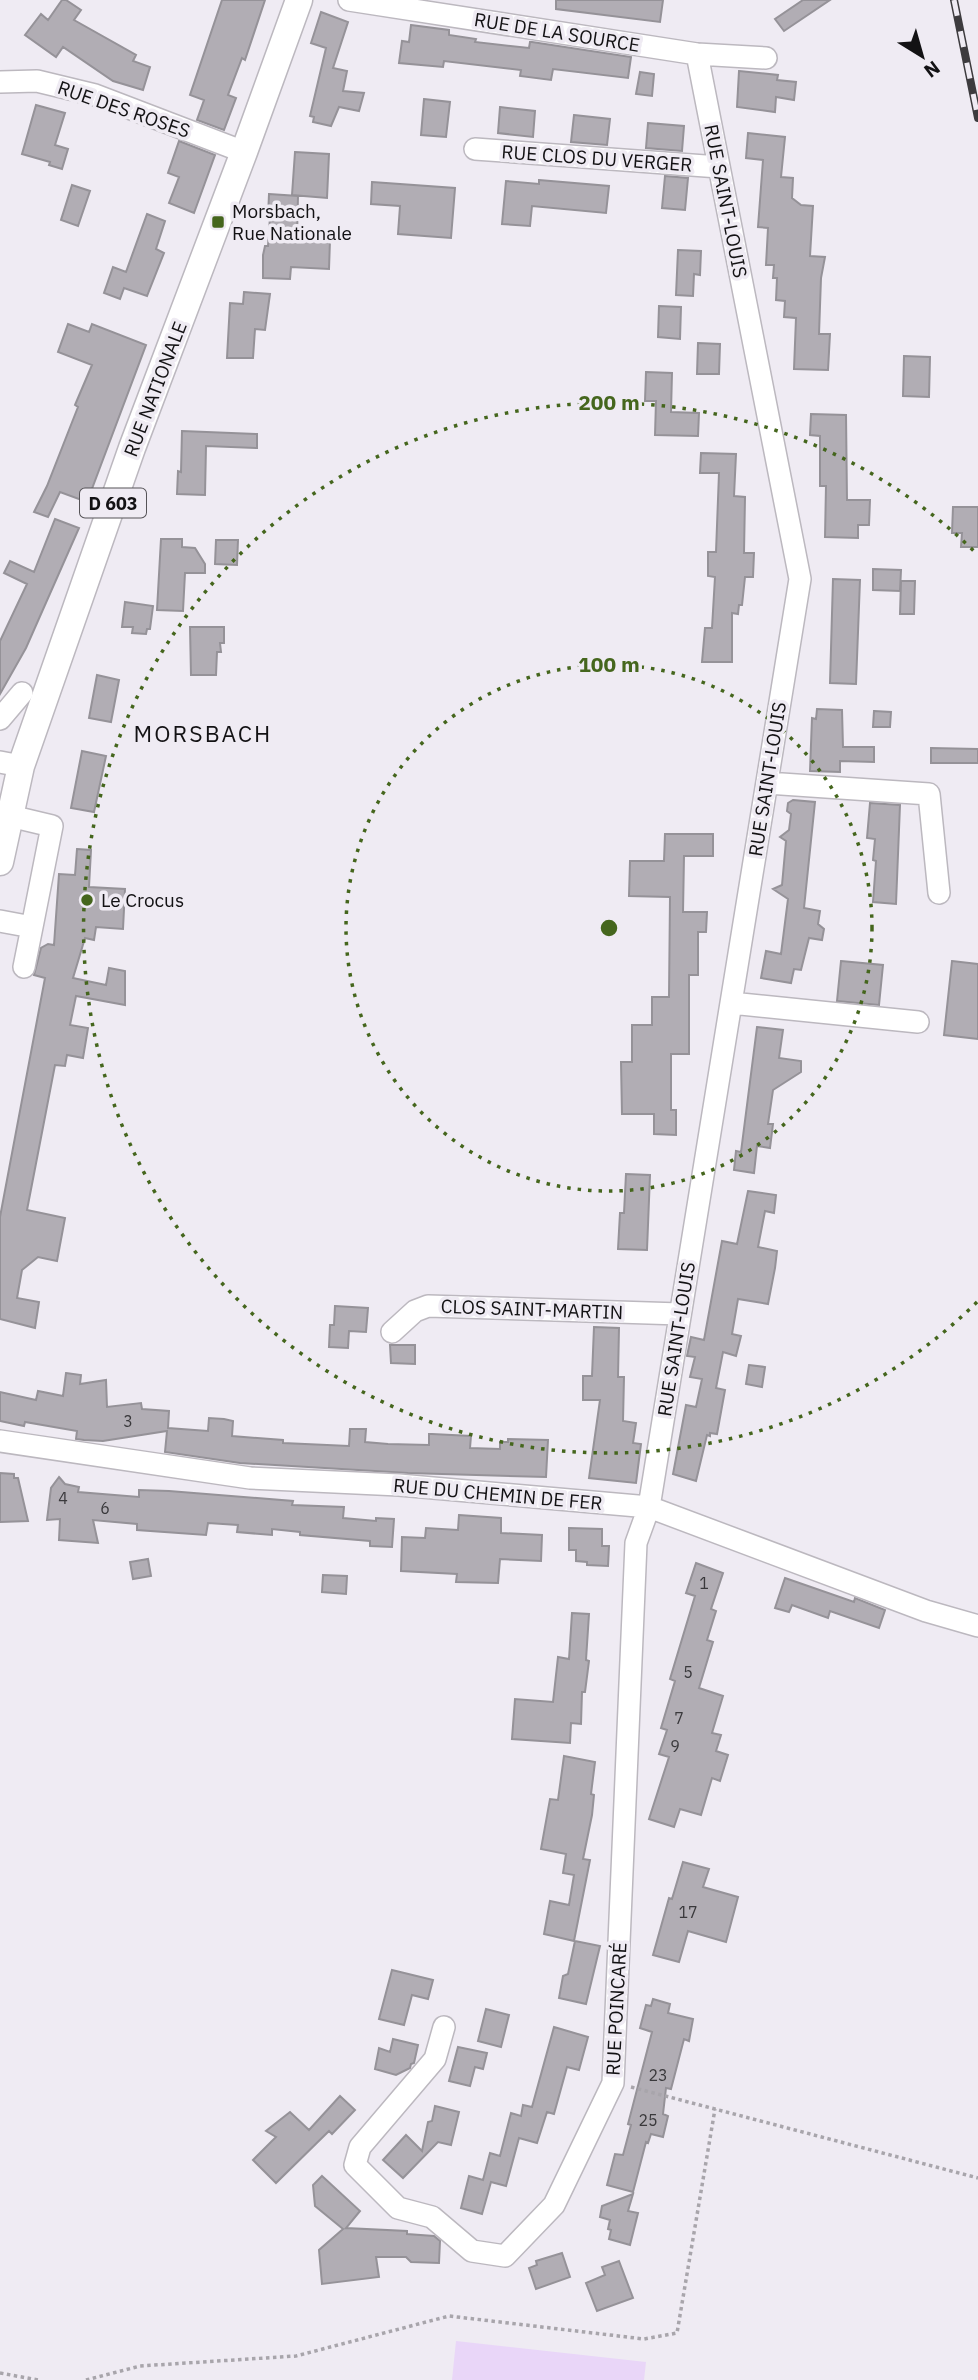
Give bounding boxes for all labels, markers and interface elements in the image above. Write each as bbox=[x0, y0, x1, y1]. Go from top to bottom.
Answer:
street label: RUE DE LA SOURCE bbox=[472, 7, 642, 57]
north arrow bbox=[887, 21, 957, 91]
text: N bbox=[920, 56, 945, 83]
street label: RUE DES ROSES bbox=[55, 75, 193, 143]
street label: RUE SAINT-LOUIS bbox=[699, 122, 753, 280]
street label: RUE CLOS DU VERGER bbox=[501, 139, 693, 177]
place label: Morsbach, Rue Nationale bbox=[232, 199, 352, 245]
marker: Morsbach, Rue Nationale bbox=[210, 214, 226, 230]
street label: RUE NATIONALE bbox=[118, 318, 192, 460]
text: 200 m bbox=[578, 388, 640, 416]
road number: D 603 bbox=[80, 489, 146, 518]
text: 100 m bbox=[578, 650, 640, 678]
street label: RUE SAINT-LOUIS bbox=[743, 700, 791, 858]
district label: MORSBACH bbox=[134, 718, 272, 748]
place label: Le Crocus bbox=[101, 888, 184, 912]
marker: Le Crocus bbox=[79, 892, 95, 908]
centre of rings bbox=[597, 916, 621, 940]
street label: RUE SAINT-LOUIS bbox=[652, 1260, 700, 1418]
street label: CLOS SAINT-MARTIN bbox=[440, 1294, 624, 1324]
house number: 3 bbox=[123, 1411, 133, 1431]
street label: RUE DU CHEMIN DE FER bbox=[392, 1473, 604, 1515]
house number: 4 bbox=[58, 1488, 68, 1508]
house number: 6 bbox=[100, 1498, 110, 1518]
house number: 1 bbox=[699, 1573, 709, 1593]
house number: 5 bbox=[683, 1662, 693, 1682]
house number: 7 bbox=[674, 1708, 684, 1728]
house number: 9 bbox=[670, 1736, 680, 1756]
house number: 17 bbox=[678, 1902, 698, 1922]
street label: RUE POINCARÉ bbox=[601, 1942, 631, 2076]
house number: 23 bbox=[648, 2065, 668, 2085]
house number: 25 bbox=[638, 2110, 658, 2130]

